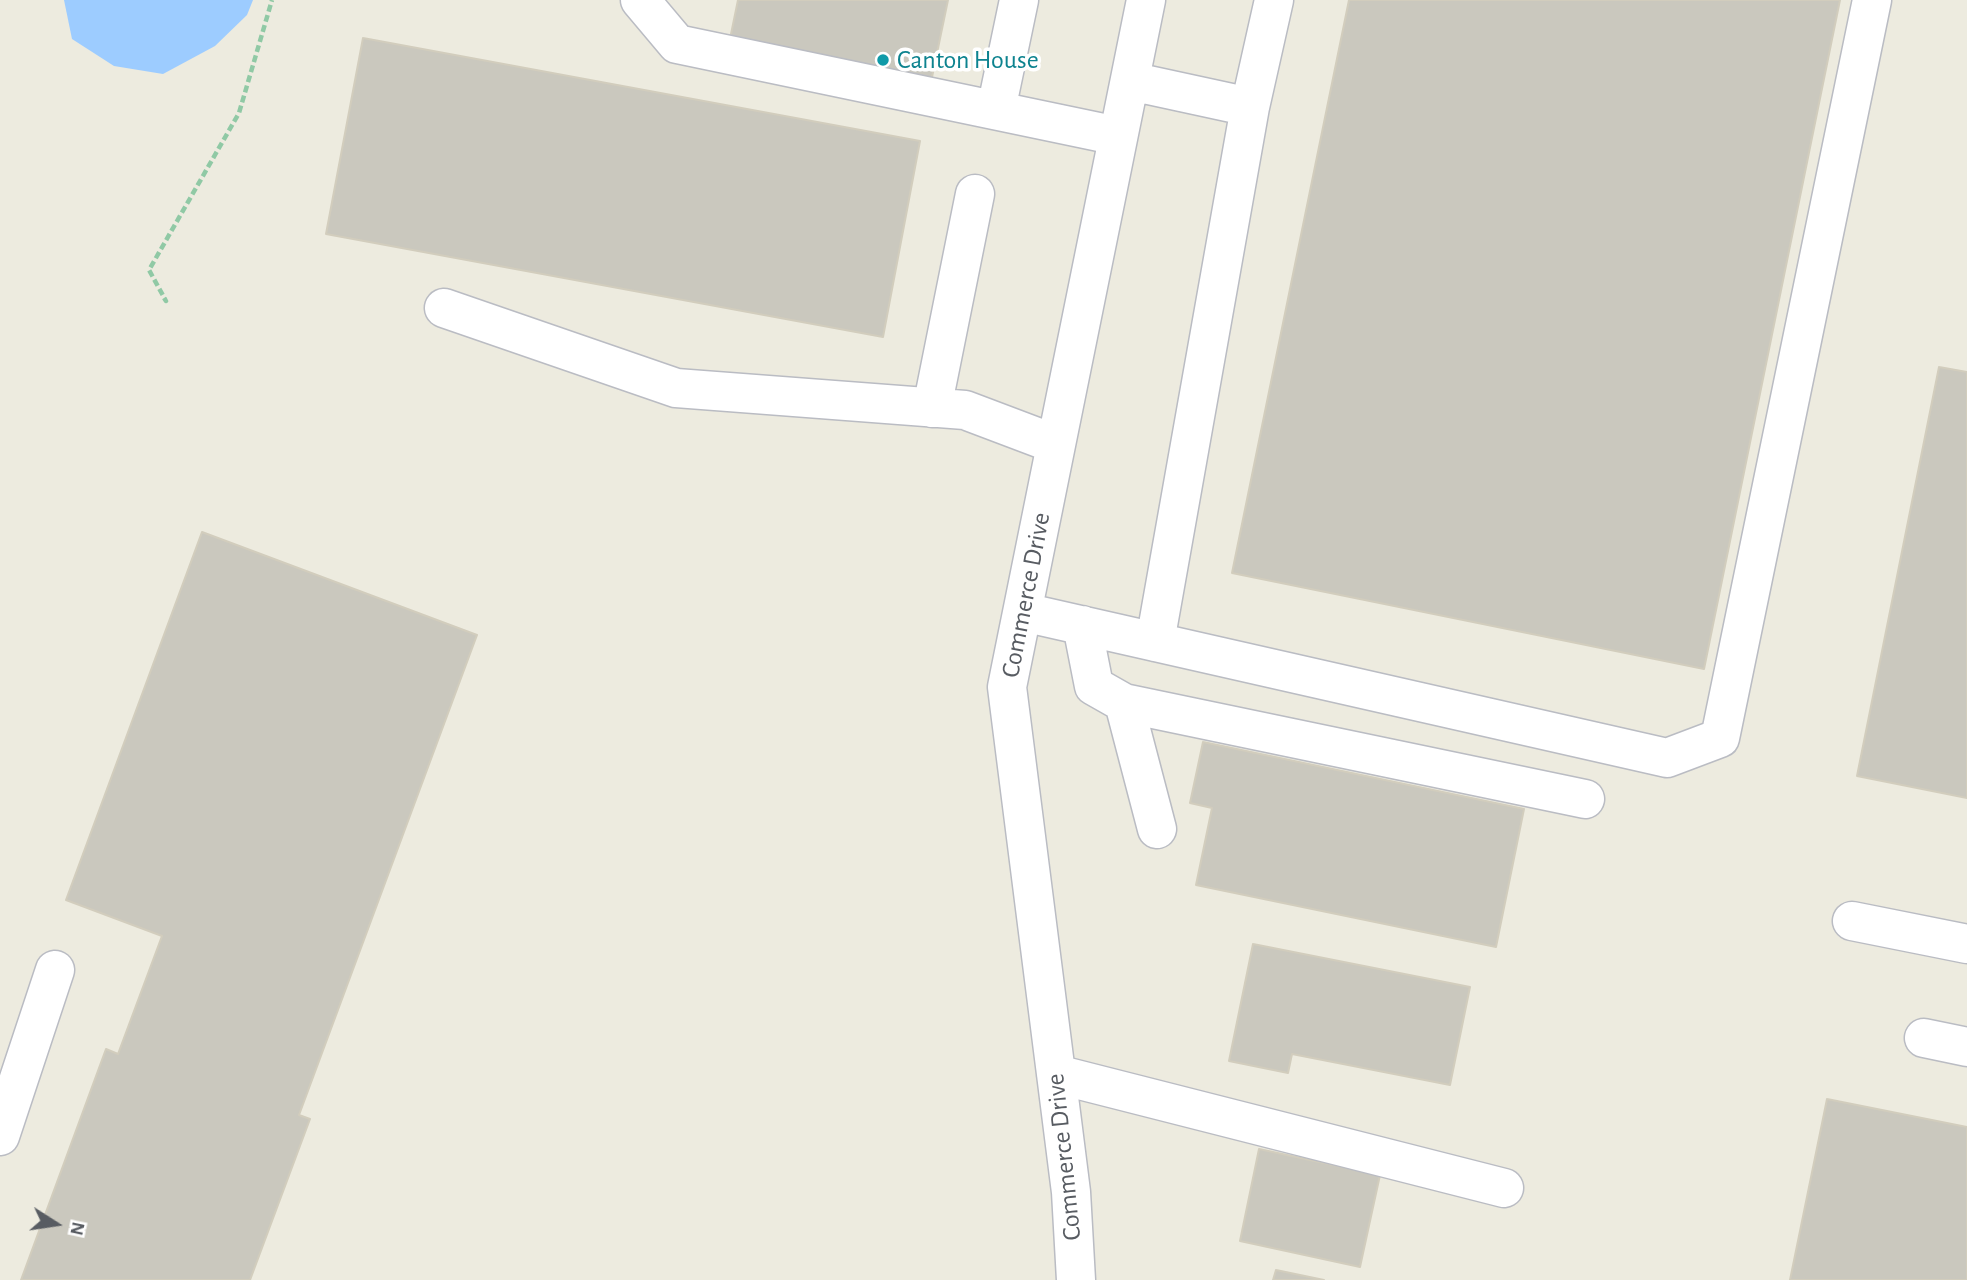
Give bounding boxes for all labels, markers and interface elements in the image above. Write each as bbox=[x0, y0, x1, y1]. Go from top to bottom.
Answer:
place label: Canton House bbox=[897, 44, 1039, 76]
marker: Canton House bbox=[875, 52, 891, 68]
street label: Commerce Drive bbox=[995, 510, 1057, 680]
street label: Commerce Drive bbox=[1040, 1072, 1088, 1242]
north arrow bbox=[21, 1189, 91, 1259]
text: N bbox=[66, 1220, 88, 1237]

